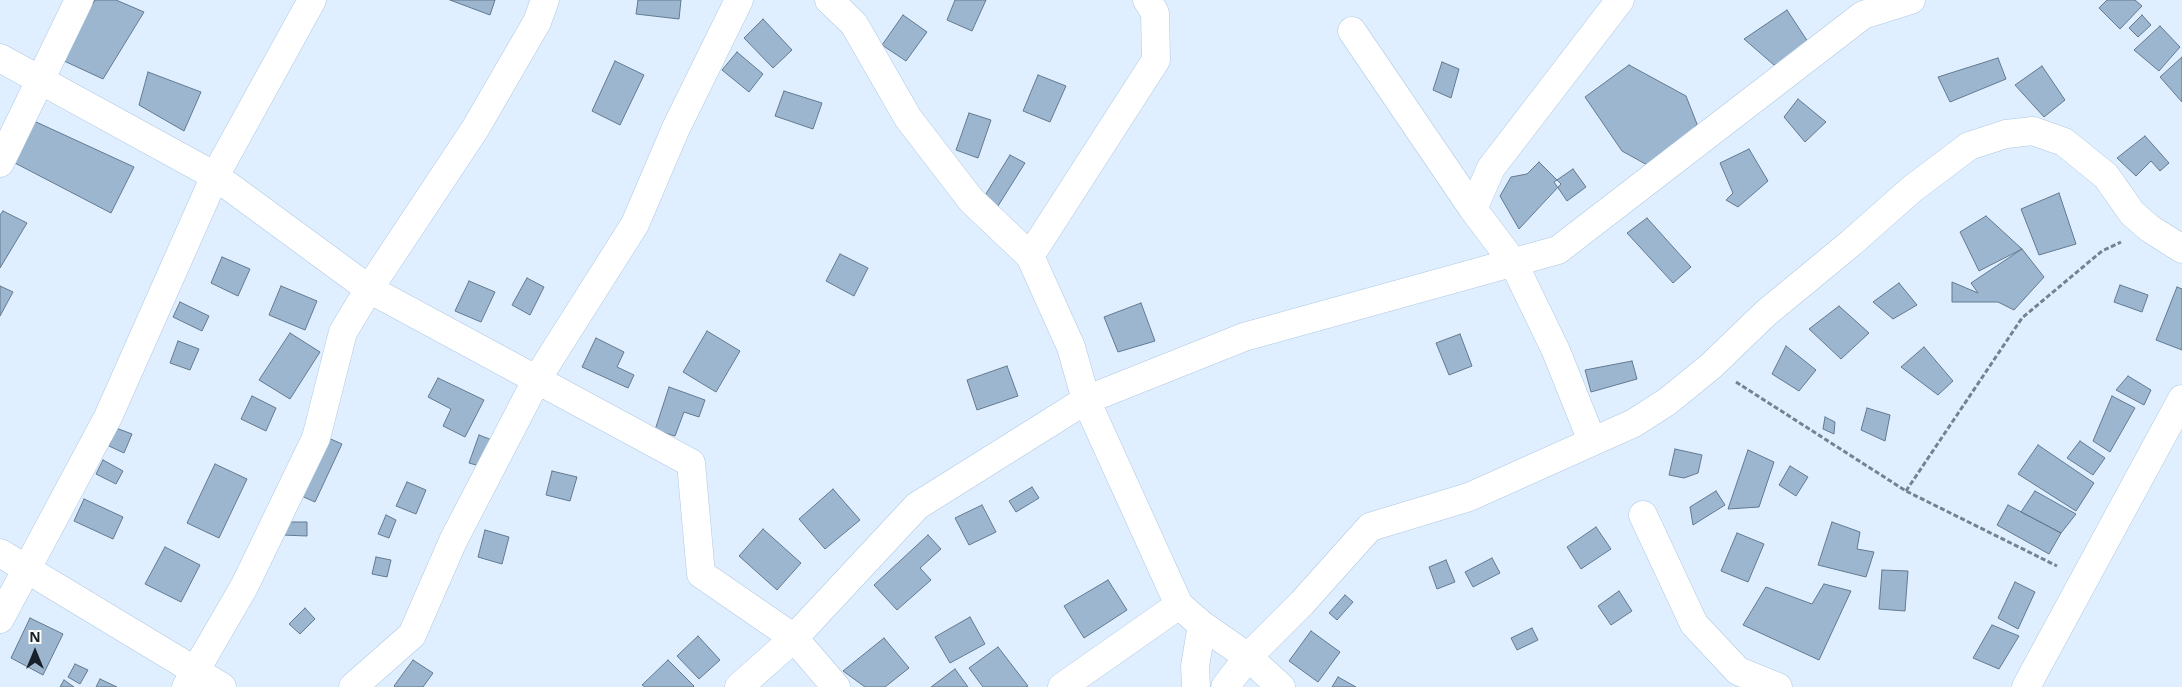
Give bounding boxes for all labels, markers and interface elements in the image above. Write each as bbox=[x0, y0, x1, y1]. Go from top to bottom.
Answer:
north arrow bbox=[10, 627, 60, 677]
text: N bbox=[29, 627, 41, 646]

